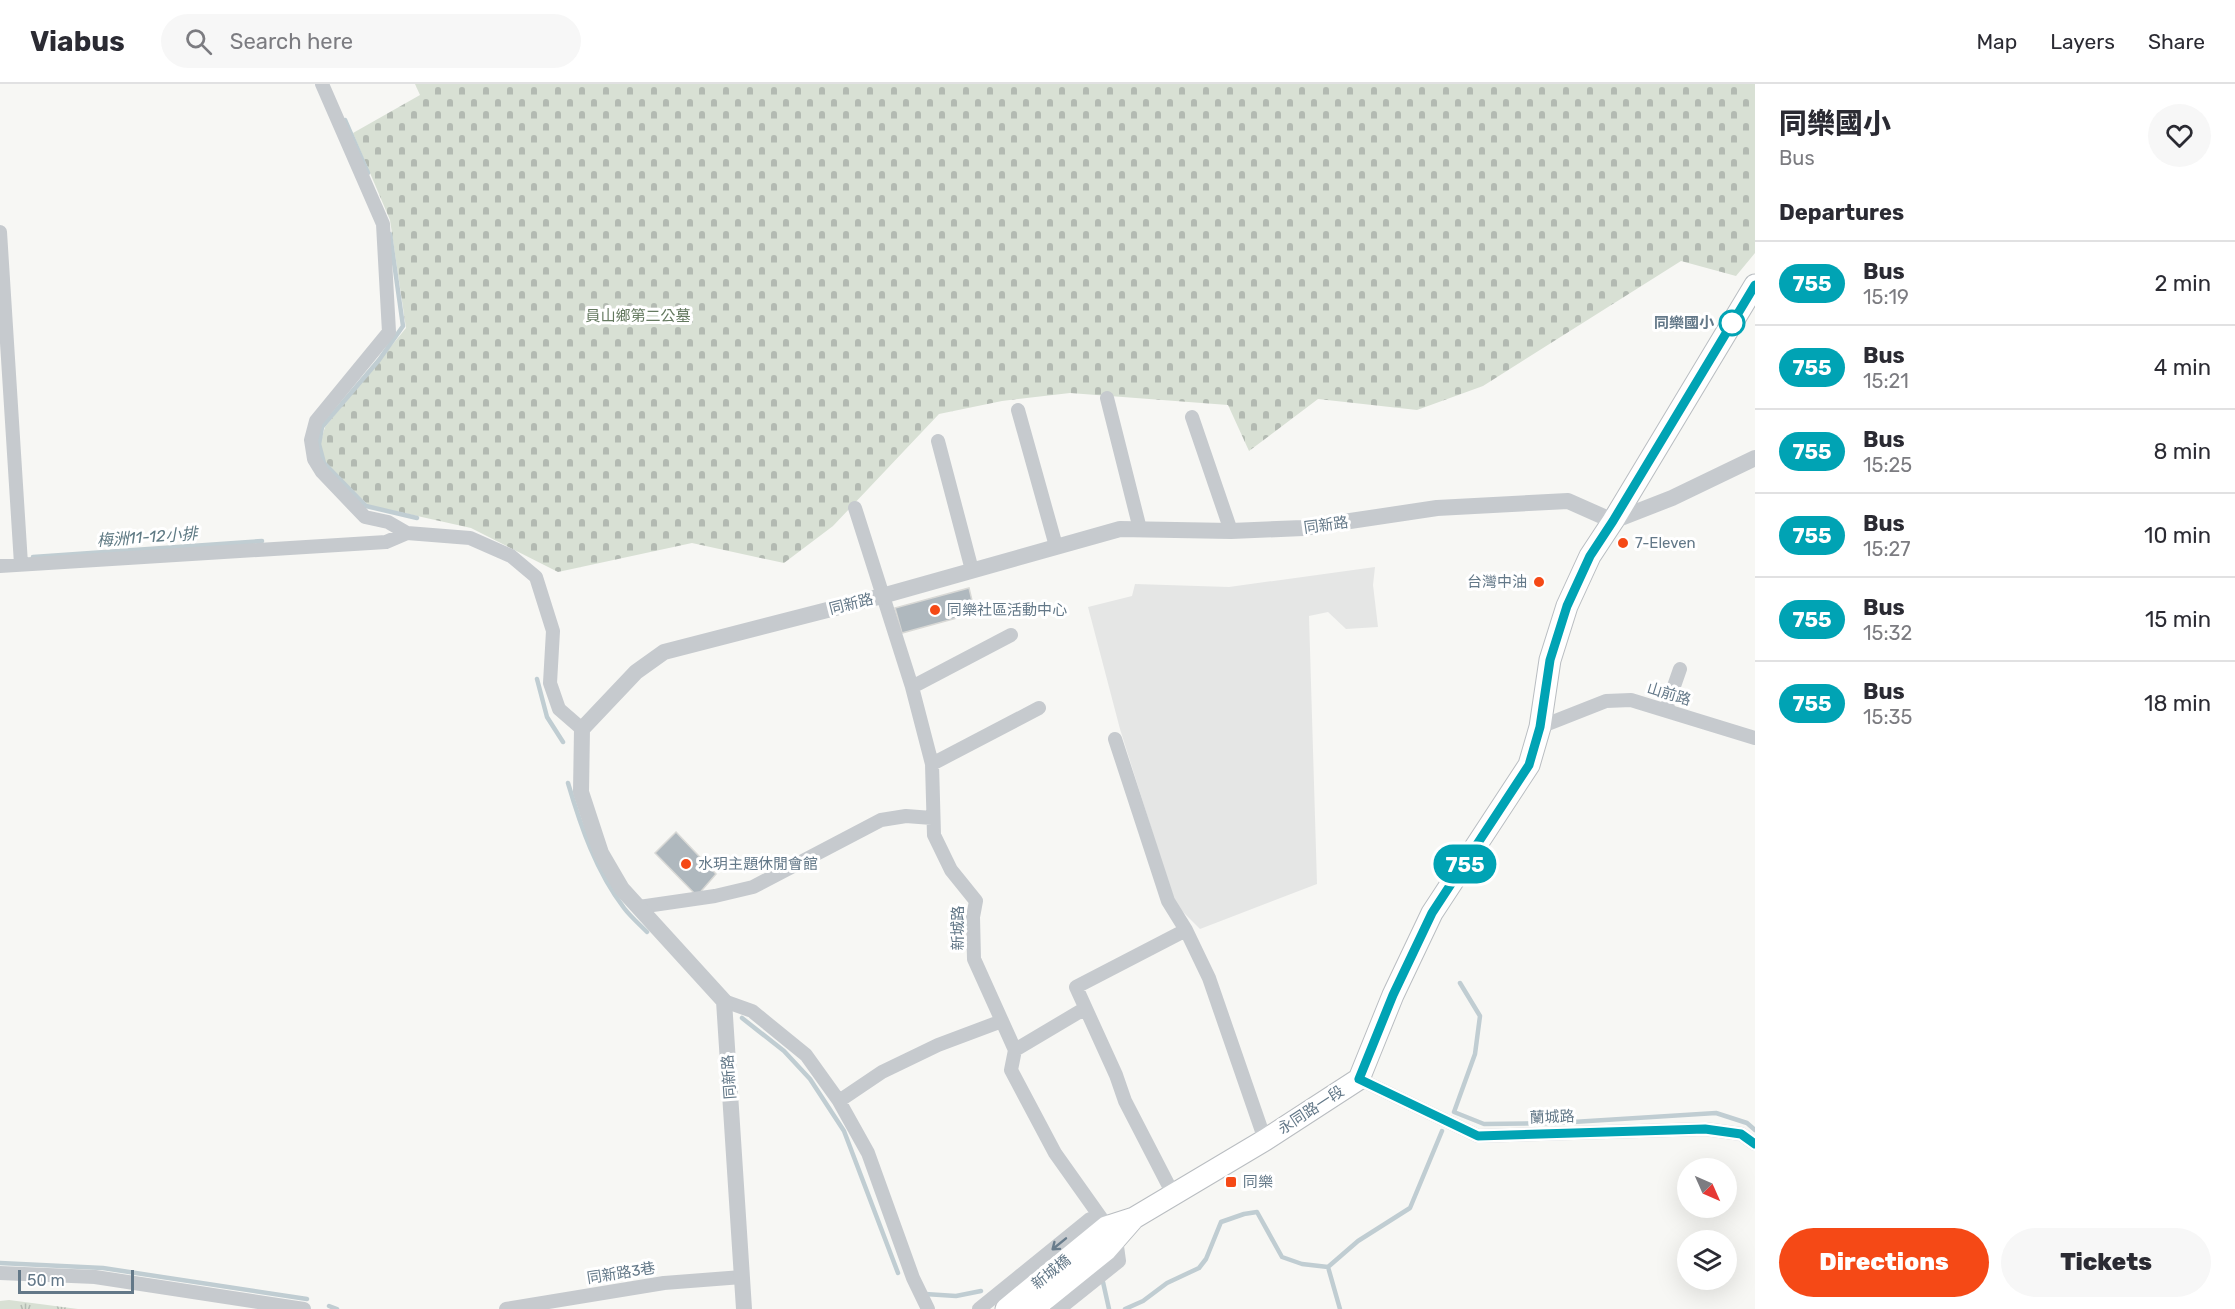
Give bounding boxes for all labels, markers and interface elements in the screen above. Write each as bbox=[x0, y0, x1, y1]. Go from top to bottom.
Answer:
search box bbox=[161, 14, 581, 68]
text: Viabus bbox=[30, 25, 125, 58]
icon: search bbox=[182, 25, 215, 58]
text: Search here bbox=[230, 28, 353, 55]
text: Map bbox=[1976, 29, 2017, 54]
text: Layers bbox=[2050, 29, 2115, 54]
text: Share bbox=[2148, 29, 2205, 54]
button: heart bbox=[2148, 104, 2211, 167]
text: 同樂國小 bbox=[1779, 107, 1891, 140]
text: Bus bbox=[1779, 146, 1815, 170]
text: Departures bbox=[1779, 199, 1904, 226]
text: Bus bbox=[1863, 258, 1905, 285]
text: 2 min bbox=[2154, 270, 2211, 297]
text: 755 bbox=[1792, 271, 1832, 296]
text: 15:19 bbox=[1863, 285, 1909, 309]
park label: 員山鄉第二公墓 bbox=[585, 307, 691, 325]
marker: 同樂國小 bbox=[1719, 310, 1745, 336]
place label: 同樂國小 bbox=[1654, 314, 1715, 332]
text: Bus bbox=[1863, 342, 1905, 369]
text: 4 min bbox=[2154, 354, 2211, 381]
text: 755 bbox=[1792, 355, 1832, 380]
text: 15:21 bbox=[1863, 369, 1909, 393]
text: Bus bbox=[1863, 426, 1905, 453]
text: 8 min bbox=[2153, 438, 2211, 465]
text: 755 bbox=[1792, 439, 1832, 464]
text: 15:25 bbox=[1863, 453, 1912, 477]
text: Bus bbox=[1863, 510, 1905, 537]
street label: 同新路 bbox=[1302, 513, 1350, 537]
text: 10 min bbox=[2144, 522, 2211, 549]
text: 755 bbox=[1792, 523, 1832, 548]
water label: 梅洲11-12小排 bbox=[96, 524, 200, 550]
place label: 7-Eleven bbox=[1635, 534, 1696, 552]
marker: 7-Eleven bbox=[1616, 536, 1630, 550]
text: 15:27 bbox=[1863, 537, 1911, 561]
place label: 台灣中油 bbox=[1467, 573, 1527, 591]
marker: 台灣中油 bbox=[1532, 575, 1546, 589]
street label: 同新路 bbox=[827, 590, 875, 618]
text: Bus bbox=[1863, 594, 1905, 621]
place label: 同樂社區活動中心 bbox=[947, 601, 1067, 619]
marker: 同樂社區活動中心 bbox=[928, 603, 942, 617]
text: 15 min bbox=[2145, 606, 2211, 633]
text: 755 bbox=[1792, 607, 1832, 632]
text: 15:32 bbox=[1863, 621, 1912, 645]
text: Bus bbox=[1863, 678, 1905, 705]
street label: 山前路 bbox=[1645, 679, 1693, 709]
text: 18 min bbox=[2144, 690, 2211, 717]
text: 755 bbox=[1792, 691, 1832, 716]
text: 15:35 bbox=[1863, 705, 1912, 729]
line badge: 755 bbox=[1430, 844, 1500, 884]
text: 755 bbox=[1445, 852, 1485, 877]
place label: 水玥主題休閒會館 bbox=[698, 855, 818, 873]
marker: 水玥主題休閒會館 bbox=[679, 857, 693, 871]
street label: 新城路 bbox=[949, 905, 967, 951]
street label: 同新路 bbox=[718, 1054, 740, 1100]
street label: 永同路一段 bbox=[1275, 1082, 1347, 1138]
street label: 蘭城路 bbox=[1529, 1107, 1575, 1127]
north arrow bbox=[1677, 1158, 1737, 1218]
map controls bbox=[1677, 1158, 1737, 1290]
place label: 同樂 bbox=[1243, 1173, 1273, 1191]
marker: 同樂 bbox=[1224, 1175, 1238, 1189]
button: Directions bbox=[1779, 1228, 1989, 1297]
button: Tickets bbox=[2001, 1228, 2211, 1297]
button: layers bbox=[1677, 1230, 1737, 1290]
one-way arrow bbox=[1051, 1238, 1067, 1251]
street label: 新城橋 bbox=[1028, 1251, 1074, 1293]
street label: 同新路3巷 bbox=[586, 1259, 656, 1287]
scale bar bbox=[18, 1267, 134, 1294]
text: 50 m bbox=[27, 1271, 65, 1290]

